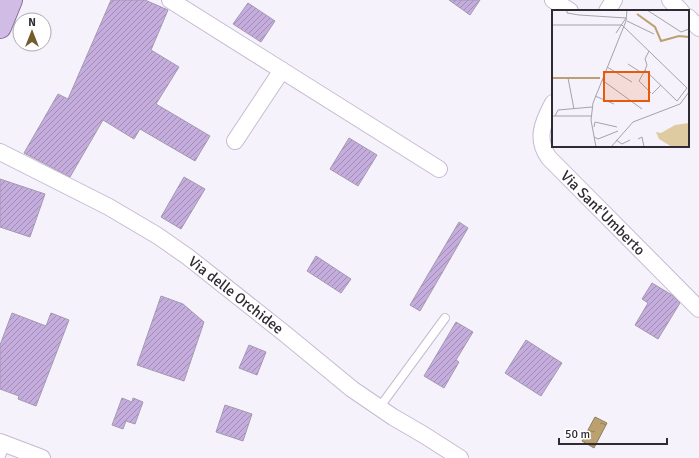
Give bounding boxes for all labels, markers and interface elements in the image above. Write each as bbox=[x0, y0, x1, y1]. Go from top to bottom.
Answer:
inset map bbox=[552, 10, 689, 147]
north arrow bbox=[12, 12, 52, 52]
text: N bbox=[28, 16, 36, 29]
street label: Via Sant'Umberto bbox=[557, 167, 649, 259]
street label: Via delle Orchidee bbox=[185, 252, 287, 338]
scale bar bbox=[559, 420, 667, 446]
text: 50 m bbox=[565, 427, 590, 442]

